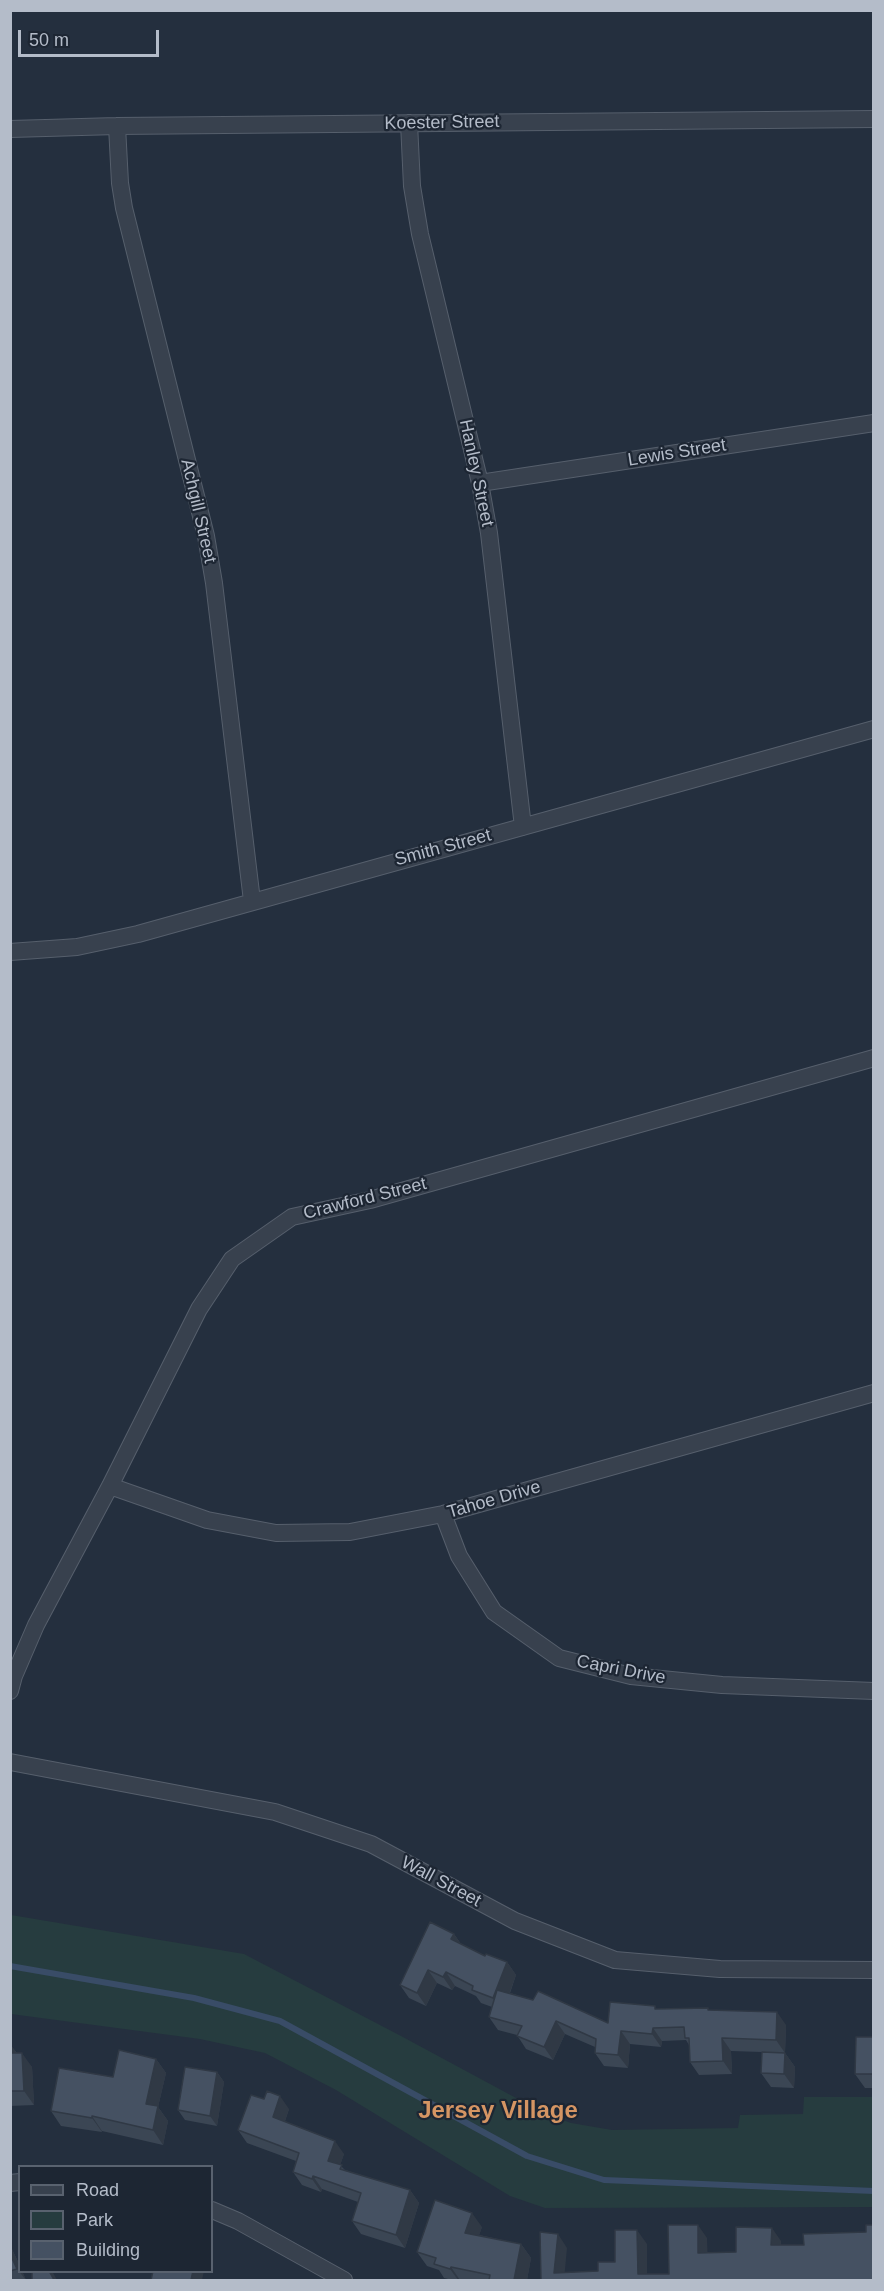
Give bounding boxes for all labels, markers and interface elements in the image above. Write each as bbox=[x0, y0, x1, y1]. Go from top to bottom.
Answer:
scale bar bbox=[21, 18, 162, 56]
text: 50 m bbox=[29, 30, 69, 50]
street label: Koester Street bbox=[384, 111, 500, 135]
street label: Hanley Street bbox=[454, 417, 498, 529]
street label: Lewis Street bbox=[626, 435, 728, 471]
street label: Achgill Street bbox=[176, 457, 220, 565]
street label: Smith Street bbox=[392, 825, 494, 871]
street label: Crawford Street bbox=[301, 1173, 429, 1225]
street label: Tahoe Drive bbox=[445, 1476, 543, 1524]
street label: Capri Drive bbox=[575, 1651, 667, 1689]
street label: Wall Street bbox=[397, 1852, 485, 1912]
district label: Jersey Village bbox=[418, 2097, 578, 2125]
legend bbox=[18, 2165, 213, 2273]
text: Road bbox=[76, 2180, 119, 2200]
text: Park bbox=[76, 2210, 113, 2230]
text: Building bbox=[76, 2240, 140, 2260]

